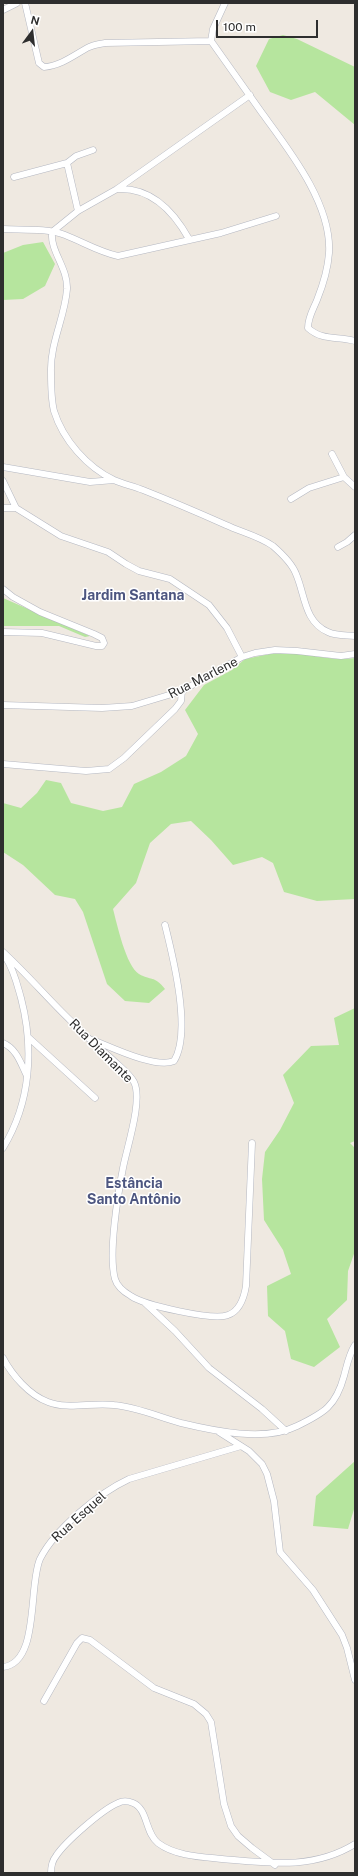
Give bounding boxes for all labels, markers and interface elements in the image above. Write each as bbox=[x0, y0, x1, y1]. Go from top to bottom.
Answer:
north arrow bbox=[12, 12, 52, 52]
scale bar bbox=[218, 12, 320, 38]
text: N bbox=[29, 13, 41, 27]
text: 100 m bbox=[223, 20, 256, 34]
district label: Jardim Santana bbox=[82, 588, 184, 604]
street label: Rua Marlene bbox=[166, 654, 240, 702]
street label: Rua Diamante bbox=[66, 1016, 136, 1086]
district label: Estância Santo Antônio bbox=[87, 1176, 181, 1208]
street label: Rua Esquel bbox=[49, 1489, 109, 1545]

